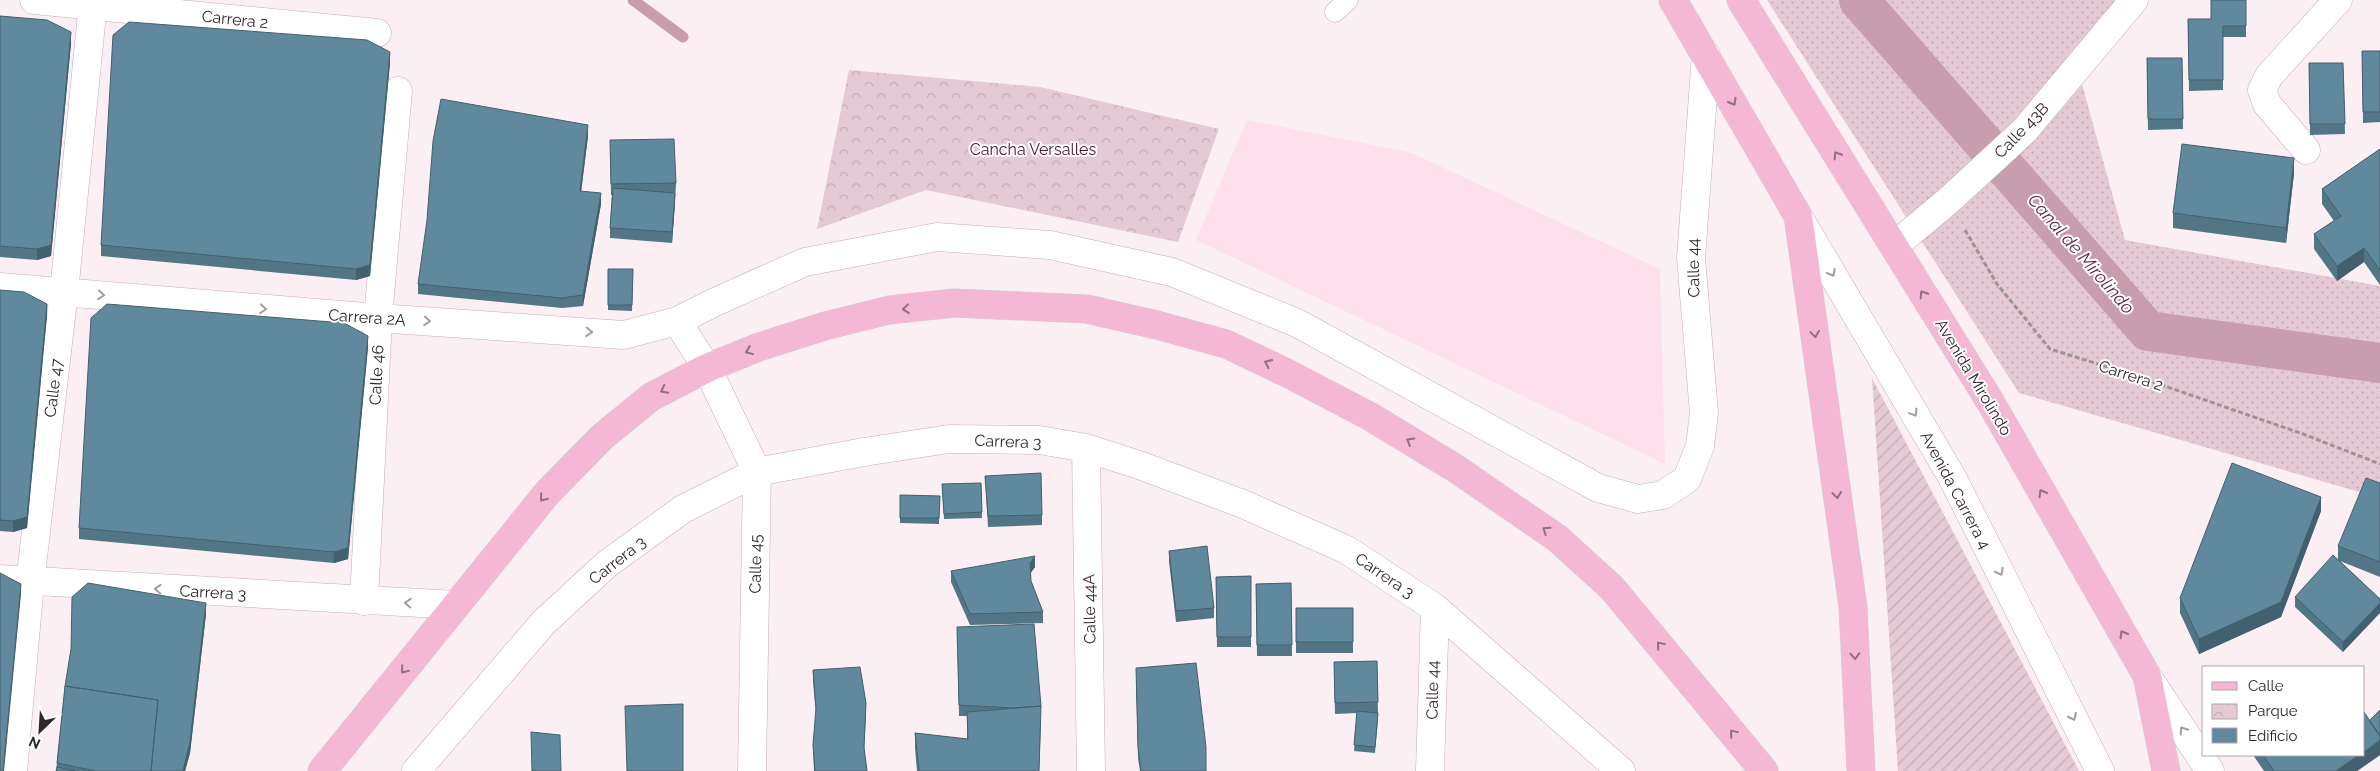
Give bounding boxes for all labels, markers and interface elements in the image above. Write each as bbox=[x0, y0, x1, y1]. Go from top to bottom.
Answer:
street label: Carrera 2 bbox=[201, 7, 269, 32]
one-way arrow bbox=[1727, 97, 1737, 106]
street label: Calle 43B bbox=[1990, 99, 2052, 162]
park label: Cancha Versalles bbox=[970, 140, 1097, 159]
one-way arrow bbox=[1834, 152, 1844, 161]
water label: Canal de Mirolindo bbox=[2024, 189, 2139, 318]
street label: Calle 44 bbox=[1683, 238, 1704, 298]
one-way arrow bbox=[1826, 268, 1836, 277]
one-way arrow bbox=[97, 290, 105, 301]
one-way arrow bbox=[1920, 290, 1929, 299]
one-way arrow bbox=[259, 303, 267, 314]
one-way arrow bbox=[902, 303, 910, 314]
street label: Carrera 2A bbox=[328, 305, 407, 330]
one-way arrow bbox=[423, 316, 431, 327]
street label: Avenida Mirolindo bbox=[1931, 316, 2016, 439]
one-way arrow bbox=[586, 327, 594, 338]
one-way arrow bbox=[1809, 330, 1820, 338]
street label: Calle 46 bbox=[365, 344, 388, 406]
one-way arrow bbox=[745, 344, 754, 355]
street label: Carrera 2 bbox=[2096, 356, 2166, 395]
street label: Calle 47 bbox=[40, 357, 67, 419]
one-way arrow bbox=[1264, 360, 1273, 370]
one-way arrow bbox=[660, 384, 669, 394]
one-way arrow bbox=[1908, 408, 1918, 417]
street label: Avenida Carrera 4 bbox=[1916, 428, 1995, 553]
street label: Carrera 3 bbox=[974, 431, 1042, 452]
one-way arrow bbox=[1407, 437, 1416, 447]
one-way arrow bbox=[2039, 489, 2049, 498]
one-way arrow bbox=[1831, 491, 1842, 499]
one-way arrow bbox=[541, 492, 549, 501]
one-way arrow bbox=[1542, 527, 1552, 536]
street label: Carrera 3 bbox=[585, 532, 650, 589]
street label: Calle 45 bbox=[745, 534, 766, 594]
street label: Carrera 3 bbox=[1352, 549, 1418, 602]
one-way arrow bbox=[1993, 566, 2003, 575]
street label: Calle 44A bbox=[1079, 574, 1100, 644]
street label: Carrera 3 bbox=[179, 581, 247, 604]
one-way arrow bbox=[154, 584, 162, 595]
one-way arrow bbox=[403, 597, 411, 608]
one-way arrow bbox=[2119, 630, 2129, 639]
one-way arrow bbox=[1657, 642, 1665, 651]
one-way arrow bbox=[1850, 652, 1861, 660]
street label: Calle 44 bbox=[1422, 660, 1443, 720]
one-way arrow bbox=[400, 665, 409, 674]
legend bbox=[2202, 666, 2365, 756]
text: Calle bbox=[2248, 677, 2284, 695]
text: Parque bbox=[2248, 702, 2298, 720]
north arrow bbox=[15, 706, 65, 756]
one-way arrow bbox=[2067, 712, 2077, 721]
one-way arrow bbox=[2180, 727, 2189, 736]
text: Edificio bbox=[2248, 727, 2298, 745]
one-way arrow bbox=[1730, 730, 1739, 739]
text: N bbox=[26, 733, 43, 752]

